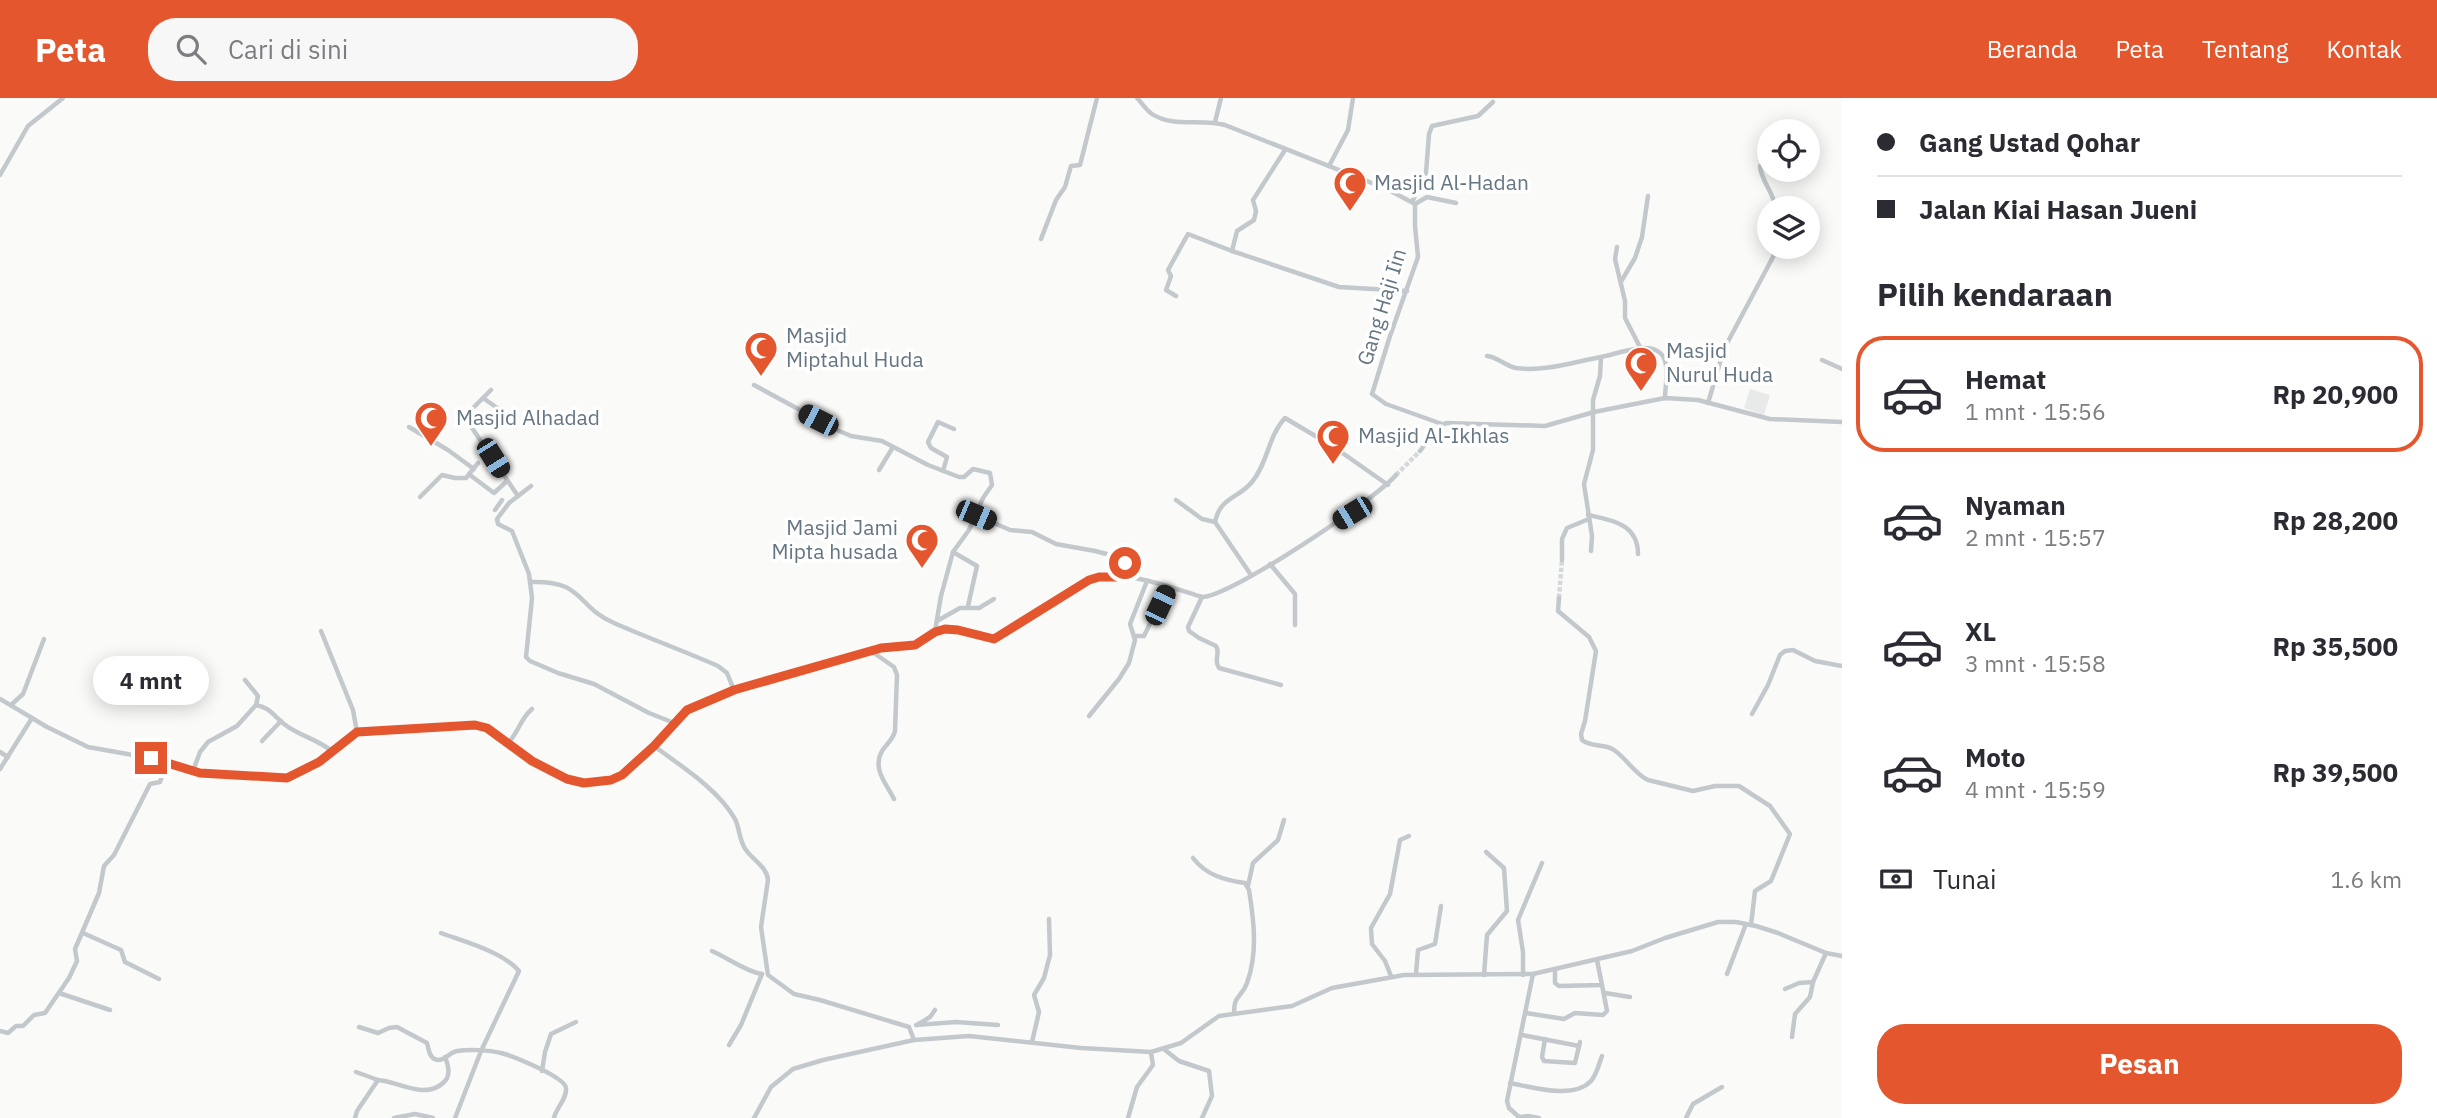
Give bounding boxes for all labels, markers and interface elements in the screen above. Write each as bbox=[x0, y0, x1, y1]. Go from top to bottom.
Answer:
search box bbox=[148, 18, 638, 81]
text: Peta bbox=[35, 28, 106, 71]
icon: search bbox=[172, 30, 210, 68]
text: Cari di sini bbox=[228, 32, 348, 66]
text: Beranda bbox=[1987, 33, 2077, 65]
text: Peta bbox=[2115, 33, 2164, 65]
text: Tentang bbox=[2202, 33, 2288, 65]
text: Kontak bbox=[2326, 33, 2402, 65]
map controls bbox=[1757, 119, 1820, 259]
button: locate bbox=[1757, 119, 1820, 182]
text: Gang Ustad Qohar bbox=[1919, 125, 2140, 159]
mosque icon: Masjid Al-Hadan bbox=[1331, 164, 1369, 213]
place label: Masjid Al-Hadan bbox=[1374, 168, 1529, 196]
text: Jalan Kiai Hasan Jueni bbox=[1919, 192, 2197, 226]
button: layers bbox=[1757, 196, 1820, 259]
street label: Gang Haji Iin bbox=[1350, 245, 1412, 369]
text: Pilih kendaraan bbox=[1877, 273, 2113, 315]
place label: Masjid Miptahul Huda bbox=[786, 321, 924, 373]
mosque icon: Masjid Miptahul Huda bbox=[742, 329, 780, 378]
place label: Masjid Nurul Huda bbox=[1666, 336, 1773, 388]
mosque icon: Masjid Nurul Huda bbox=[1622, 344, 1660, 393]
text: Hemat bbox=[1965, 362, 2046, 396]
icon: car bbox=[1881, 363, 1944, 426]
text: Rp 20,900 bbox=[2272, 377, 2398, 411]
text: 1 mnt · 15:56 bbox=[1965, 396, 2106, 426]
mosque icon: Masjid Alhadad bbox=[412, 399, 450, 448]
car bbox=[795, 401, 842, 439]
place label: Masjid Alhadad bbox=[456, 403, 600, 431]
mosque icon: Masjid Al-Ikhlas bbox=[1314, 417, 1352, 466]
place label: Masjid Al-Ikhlas bbox=[1358, 421, 1509, 449]
car bbox=[473, 435, 514, 481]
text: Nyaman bbox=[1965, 488, 2066, 522]
icon: car bbox=[1881, 489, 1944, 552]
car bbox=[1329, 493, 1376, 533]
car bbox=[953, 497, 1000, 533]
text: Rp 28,200 bbox=[2272, 503, 2398, 537]
place label: Masjid Jami Mipta husada bbox=[771, 513, 898, 565]
mosque icon: Masjid Jami Mipta husada bbox=[903, 521, 941, 570]
text: 2 mnt · 15:57 bbox=[1965, 522, 2106, 552]
route start bbox=[1109, 547, 1141, 579]
car bbox=[1142, 582, 1179, 628]
text: XL bbox=[1965, 614, 1996, 648]
icon: car bbox=[1881, 615, 1944, 678]
text: Rp 35,500 bbox=[2272, 629, 2398, 663]
text: 3 mnt · 15:58 bbox=[1965, 648, 2106, 678]
callout: 4 mnt bbox=[93, 656, 209, 706]
text: 4 mnt bbox=[120, 665, 182, 695]
text: Moto bbox=[1965, 740, 2025, 774]
icon: car bbox=[1881, 741, 1944, 804]
route end bbox=[135, 742, 167, 774]
text: Rp 39,500 bbox=[2272, 755, 2398, 789]
text: 4 mnt · 15:59 bbox=[1965, 774, 2106, 804]
icon: cash bbox=[1877, 860, 1915, 898]
text: Tunai bbox=[1933, 862, 1997, 896]
text: 1.6 km bbox=[2331, 864, 2402, 894]
button: Pesan bbox=[1877, 1024, 2402, 1104]

